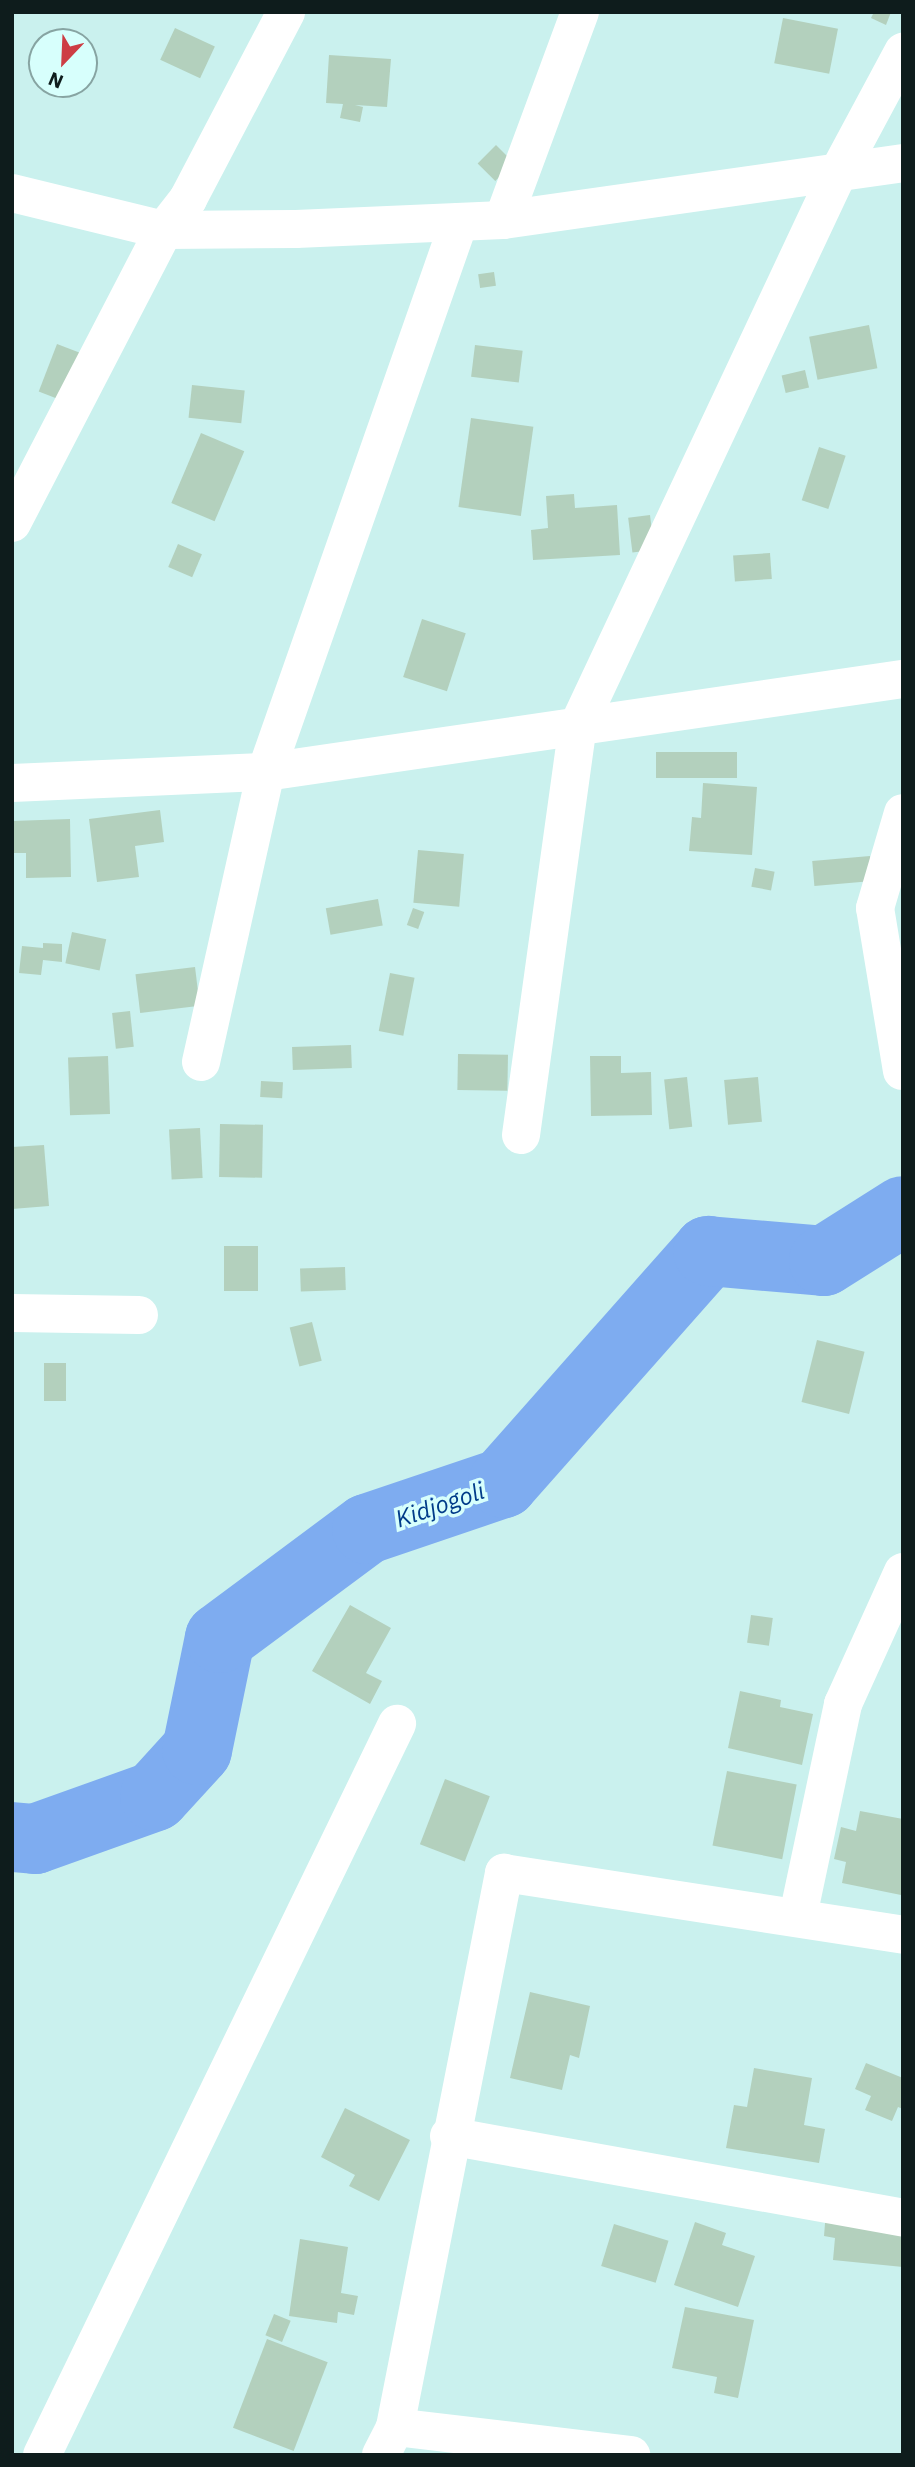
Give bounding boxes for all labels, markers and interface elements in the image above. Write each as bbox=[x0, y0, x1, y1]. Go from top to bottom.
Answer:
north arrow bbox=[28, 28, 98, 98]
text: N bbox=[45, 67, 67, 94]
water label: Kidjogoli bbox=[392, 1476, 488, 1534]

